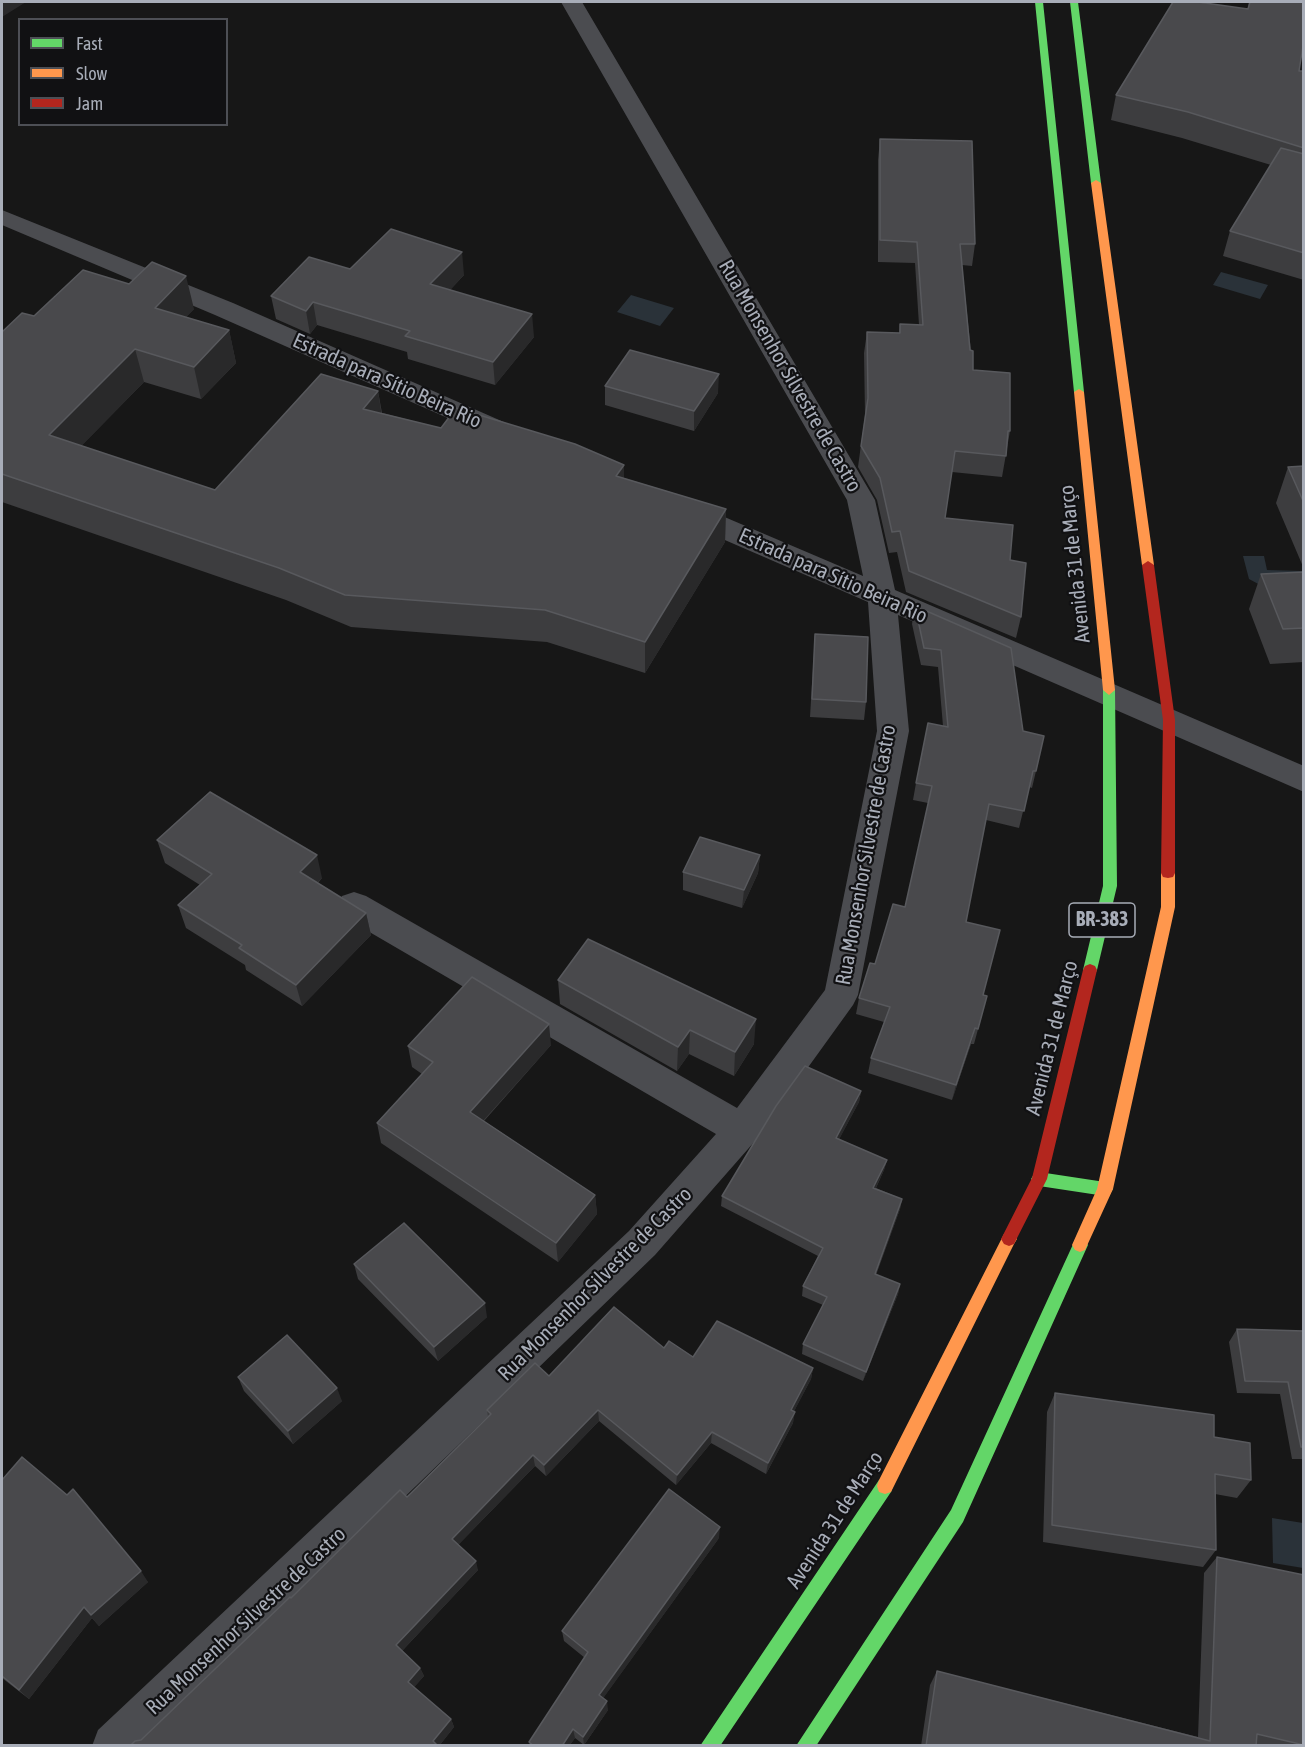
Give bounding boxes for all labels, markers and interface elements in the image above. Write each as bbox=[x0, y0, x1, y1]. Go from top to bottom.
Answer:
legend bbox=[18, 18, 228, 126]
text: Fast bbox=[76, 33, 103, 54]
text: Slow bbox=[76, 63, 107, 84]
text: Jam bbox=[76, 93, 103, 114]
street label: Rua Monsenhor Silvestre de Castro bbox=[713, 255, 867, 497]
street label: Estrada para Sítio Beira Rio bbox=[289, 328, 485, 434]
street label: Avenida 31 de Março bbox=[1054, 484, 1096, 644]
street label: Estrada para Sítio Beira Rio bbox=[735, 523, 931, 629]
street label: Rua Monsenhor Silvestre de Castro bbox=[831, 723, 901, 987]
road number: BR-383 bbox=[1069, 903, 1135, 937]
street label: Avenida 31 de Março bbox=[1021, 958, 1083, 1118]
street label: Rua Monsenhor Silvestre de Castro bbox=[493, 1182, 697, 1386]
street label: Avenida 31 de Março bbox=[781, 1447, 889, 1593]
street label: Rua Monsenhor Silvestre de Castro bbox=[141, 1522, 351, 1720]

